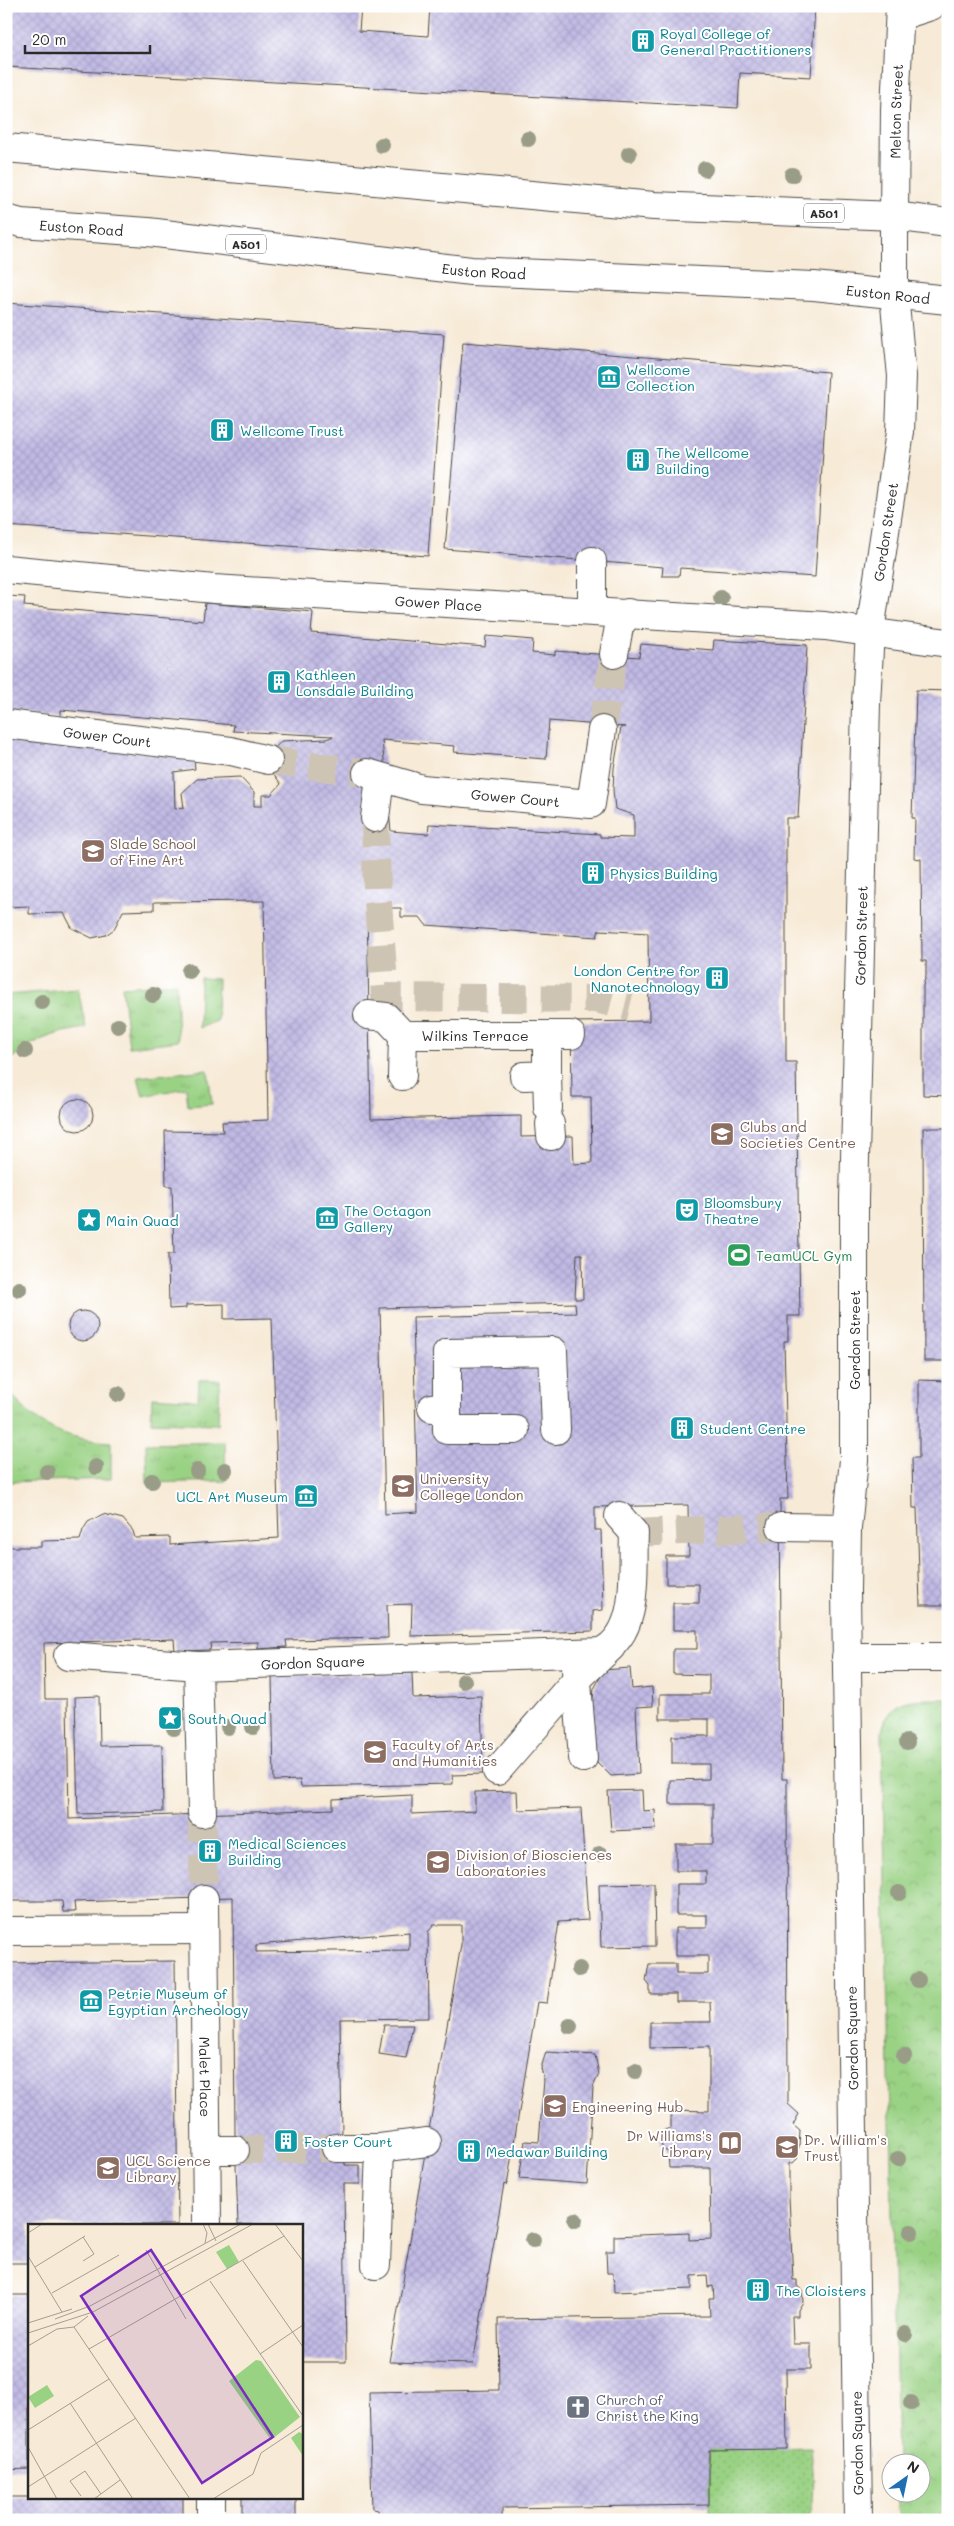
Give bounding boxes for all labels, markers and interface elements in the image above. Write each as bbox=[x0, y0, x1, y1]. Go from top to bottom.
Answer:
scale bar bbox=[25, 22, 150, 54]
place label: Royal College of General Practitioners bbox=[660, 24, 811, 59]
building icon: Royal College of General Practitioners bbox=[630, 28, 656, 54]
text: 20 m bbox=[32, 29, 66, 49]
street label: Melton Street bbox=[885, 64, 907, 159]
road number: A501 bbox=[804, 204, 844, 222]
street label: Euston Road bbox=[39, 215, 124, 240]
road number: A501 bbox=[226, 234, 266, 253]
street label: Euston Road bbox=[441, 258, 526, 283]
street label: Euston Road bbox=[845, 280, 931, 308]
place label: Wellcome Collection bbox=[626, 360, 695, 395]
museum icon: Wellcome Collection bbox=[596, 364, 622, 390]
building icon: Wellcome Trust bbox=[209, 417, 235, 443]
place label: Wellcome Trust bbox=[240, 421, 344, 440]
place label: The Wellcome Building bbox=[656, 443, 749, 478]
building icon: The Wellcome Building bbox=[625, 447, 651, 473]
street label: Gordon Street bbox=[868, 481, 902, 583]
street label: Gower Place bbox=[394, 590, 483, 615]
place label: Kathleen Lonsdale Building bbox=[296, 665, 414, 700]
building icon: Kathleen Lonsdale Building bbox=[266, 669, 292, 695]
street label: Gower Court bbox=[62, 721, 153, 751]
street label: Gower Court bbox=[470, 784, 560, 811]
place label: Slade School of Fine Art bbox=[110, 834, 196, 869]
school or university icon: Slade School of Fine Art bbox=[80, 838, 106, 864]
building icon: Physics Building bbox=[580, 860, 606, 886]
place label: Physics Building bbox=[610, 864, 718, 883]
street label: Gordon Street bbox=[850, 885, 871, 986]
place label: London Centre for Nanotechnology bbox=[574, 961, 700, 996]
building icon: London Centre for Nanotechnology bbox=[704, 965, 730, 991]
street label: Wilkins Terrace bbox=[422, 1026, 529, 1045]
place label: Clubs and Societies Centre bbox=[740, 1117, 856, 1152]
school or university icon: Clubs and Societies Centre bbox=[709, 1121, 735, 1147]
place label: Bloomsbury Theatre bbox=[704, 1193, 782, 1228]
theatre icon: Bloomsbury Theatre bbox=[674, 1197, 700, 1223]
place label: The Octagon Gallery bbox=[344, 1201, 431, 1236]
museum icon: The Octagon Gallery bbox=[314, 1205, 340, 1231]
place icon: Main Quad bbox=[76, 1207, 102, 1233]
place label: Main Quad bbox=[106, 1211, 179, 1230]
sports icon: TeamUCL Gym bbox=[726, 1242, 752, 1268]
place label: TeamUCL Gym bbox=[756, 1246, 852, 1265]
street label: Gordon Street bbox=[845, 1290, 864, 1390]
building icon: Student Centre bbox=[669, 1415, 695, 1441]
place label: Student Centre bbox=[700, 1419, 806, 1438]
place label: University College London bbox=[420, 1469, 524, 1504]
school or university icon: University College London bbox=[390, 1473, 416, 1499]
museum icon: UCL Art Museum bbox=[293, 1483, 319, 1509]
place label: UCL Art Museum bbox=[176, 1487, 288, 1506]
street label: Gordon Square bbox=[260, 1651, 365, 1673]
place icon: South Quad bbox=[157, 1705, 183, 1731]
place label: South Quad bbox=[188, 1709, 267, 1728]
place label: Faculty of Arts and Humanities bbox=[392, 1735, 497, 1770]
school or university icon: Faculty of Arts and Humanities bbox=[362, 1739, 388, 1765]
place label: Medical Sciences Building bbox=[228, 1834, 346, 1869]
building icon: Medical Sciences Building bbox=[197, 1838, 223, 1864]
place label: Division of Biosciences Laboratories bbox=[456, 1845, 612, 1880]
school or university icon: Division of Biosciences Laboratories bbox=[425, 1849, 451, 1875]
place label: Petrie Museum of Egyptian Archeology bbox=[108, 1984, 249, 2019]
street label: Gordon Square bbox=[842, 1986, 862, 2090]
museum icon: Petrie Museum of Egyptian Archeology bbox=[78, 1988, 104, 2014]
street label: Malet Place bbox=[196, 2037, 216, 2117]
school or university icon: Engineering Hub bbox=[542, 2093, 568, 2119]
place label: Engineering Hub bbox=[572, 2097, 684, 2116]
place label: Dr Williams's Library bbox=[626, 2126, 712, 2161]
building icon: Foster Court bbox=[273, 2128, 299, 2154]
library icon: Dr Williams's Library bbox=[717, 2130, 743, 2156]
place label: Dr. William's Trust bbox=[804, 2130, 887, 2165]
place label: Foster Court bbox=[304, 2132, 392, 2151]
school or university icon: Dr. William's Trust bbox=[774, 2134, 800, 2160]
building icon: Medawar Building bbox=[456, 2138, 482, 2164]
place label: Medawar Building bbox=[486, 2142, 608, 2161]
place label: UCL Science Library bbox=[126, 2151, 211, 2186]
school or university icon: UCL Science Library bbox=[95, 2155, 121, 2181]
inset map bbox=[28, 2224, 302, 2498]
building icon: The Cloisters bbox=[745, 2277, 771, 2303]
place label: The Cloisters bbox=[776, 2281, 866, 2300]
place label: Church of Christ the King bbox=[596, 2390, 699, 2425]
street label: Gordon Square bbox=[847, 2391, 867, 2495]
church icon: Church of Christ the King bbox=[565, 2394, 591, 2420]
north arrow bbox=[882, 2454, 932, 2504]
text: N bbox=[904, 2456, 923, 2478]

